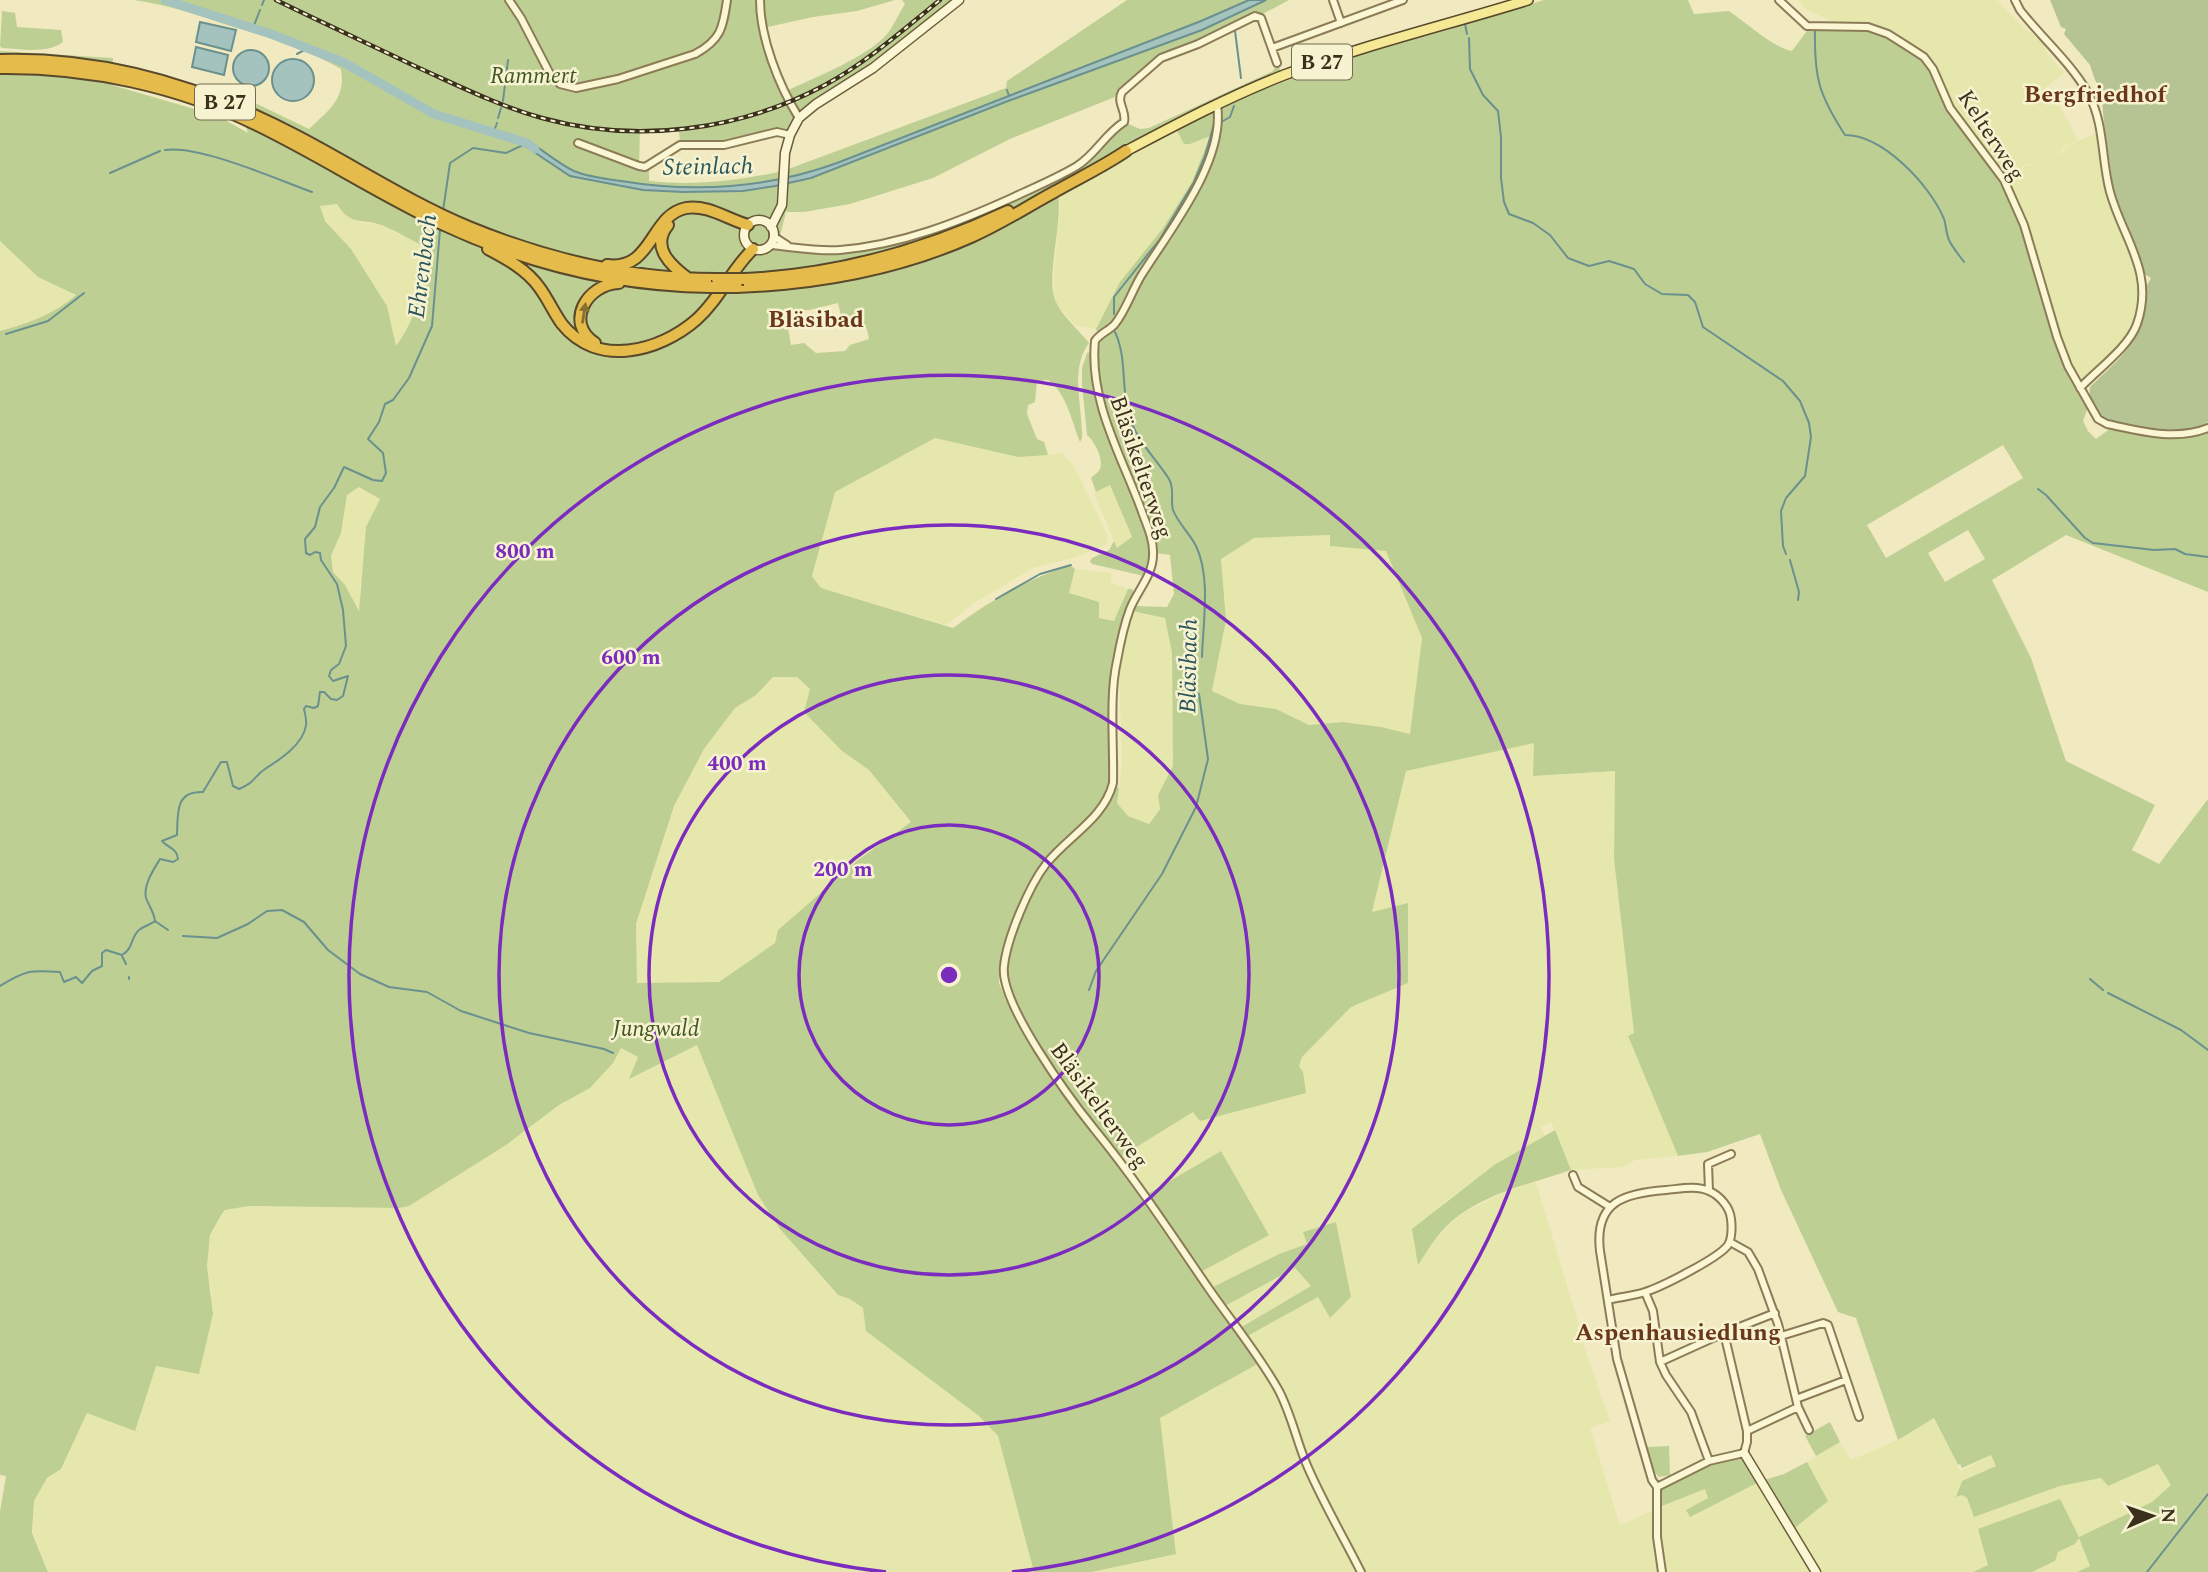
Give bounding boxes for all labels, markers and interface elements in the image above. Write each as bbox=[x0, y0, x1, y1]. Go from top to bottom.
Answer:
road number: B 27 bbox=[1292, 44, 1352, 80]
park label: Rammert bbox=[490, 59, 577, 94]
district label: Bergfriedhof bbox=[2024, 77, 2168, 113]
street label: Kelterweg bbox=[1948, 83, 2034, 189]
road number: B 27 bbox=[195, 84, 255, 119]
water label: Steinlach bbox=[663, 148, 753, 186]
water label: Ehrenbach bbox=[399, 212, 447, 320]
one-way arrow bbox=[578, 302, 589, 324]
district label: Bläsibad bbox=[768, 302, 864, 338]
street label: Bläsikelterweg bbox=[1100, 391, 1182, 544]
text: 800 m bbox=[495, 536, 555, 568]
water label: Bläsibach bbox=[1170, 618, 1208, 714]
text: 600 m bbox=[601, 642, 661, 674]
text: 400 m bbox=[707, 748, 767, 780]
text: 200 m bbox=[813, 854, 873, 886]
centre of rings bbox=[937, 963, 961, 987]
park label: Jungwald bbox=[611, 1012, 700, 1047]
street label: Bläsikelterweg bbox=[1041, 1035, 1157, 1177]
district label: Aspenhausiedlung bbox=[1575, 1315, 1781, 1351]
north arrow bbox=[2117, 1481, 2187, 1551]
text: N bbox=[2153, 1507, 2182, 1524]

